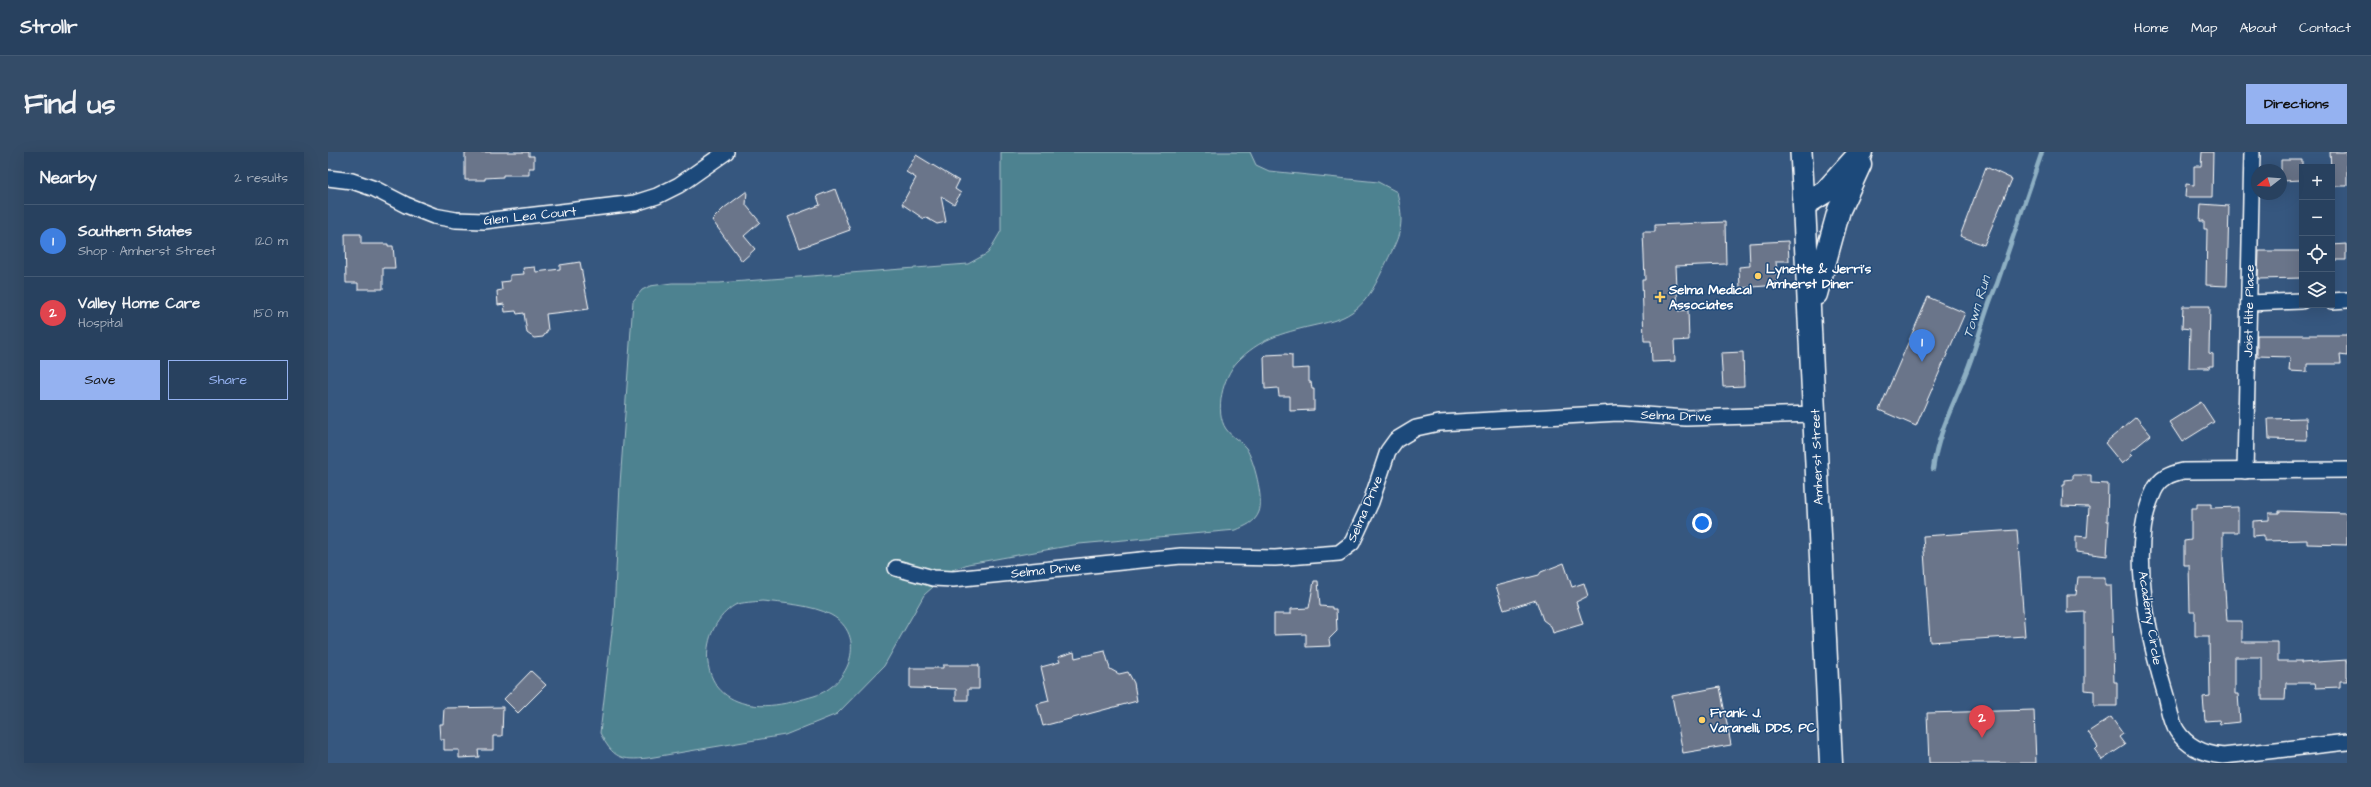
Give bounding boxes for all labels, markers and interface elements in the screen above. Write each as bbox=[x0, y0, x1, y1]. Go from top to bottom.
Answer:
text: Strollr bbox=[20, 14, 78, 41]
text: Home bbox=[2134, 18, 2169, 38]
text: Map bbox=[2191, 18, 2217, 38]
text: About bbox=[2239, 18, 2277, 38]
text: Contact bbox=[2299, 18, 2351, 38]
button: Directions bbox=[2246, 84, 2347, 124]
text: Find us bbox=[24, 85, 115, 124]
north arrow bbox=[2251, 164, 2287, 200]
map controls bbox=[2299, 164, 2335, 308]
button: + bbox=[2299, 164, 2335, 200]
text: Nearby bbox=[40, 166, 97, 190]
text: 2 results bbox=[234, 169, 288, 187]
button: − bbox=[2299, 200, 2335, 236]
street label: Glen Lea Court bbox=[483, 202, 578, 230]
text: Southern States bbox=[78, 221, 192, 242]
text: 1 bbox=[52, 232, 54, 250]
text: 120 m bbox=[255, 232, 288, 250]
button: locate bbox=[2299, 236, 2335, 272]
text: Shop · Amherst Street bbox=[78, 242, 216, 260]
place label: Lynette & Jerri's Amherst Diner bbox=[1766, 260, 1872, 293]
street label: Joist Hite Place bbox=[2239, 264, 2259, 358]
marker: Lynette & Jerri's Amherst Diner bbox=[1753, 271, 1763, 281]
water label: Town Run bbox=[1958, 272, 1996, 341]
button: layers bbox=[2299, 272, 2335, 308]
place label: Selma Medical Associates bbox=[1668, 281, 1752, 314]
marker: Selma Medical Associates bbox=[1654, 291, 1666, 303]
text: Valley Home Care bbox=[78, 293, 200, 314]
text: 2 bbox=[49, 304, 57, 322]
text: 150 m bbox=[254, 304, 288, 322]
text: Hospital bbox=[78, 314, 123, 332]
pin: 1 bbox=[1909, 329, 1935, 362]
button: Save bbox=[40, 360, 160, 400]
button: Share bbox=[168, 360, 288, 400]
street label: Selma Drive bbox=[1640, 406, 1712, 426]
street label: Amherst Street bbox=[1806, 408, 1828, 505]
street label: Selma Drive bbox=[1343, 473, 1387, 545]
your location bbox=[1692, 513, 1712, 533]
street label: Selma Drive bbox=[1010, 557, 1082, 583]
street label: Academy Circle bbox=[2133, 570, 2166, 666]
place label: Frank J. Varanelli, DDS, PC bbox=[1709, 704, 1817, 737]
pin: 2 bbox=[1969, 705, 1995, 738]
marker: Frank J. Varanelli, DDS, PC bbox=[1697, 715, 1707, 725]

